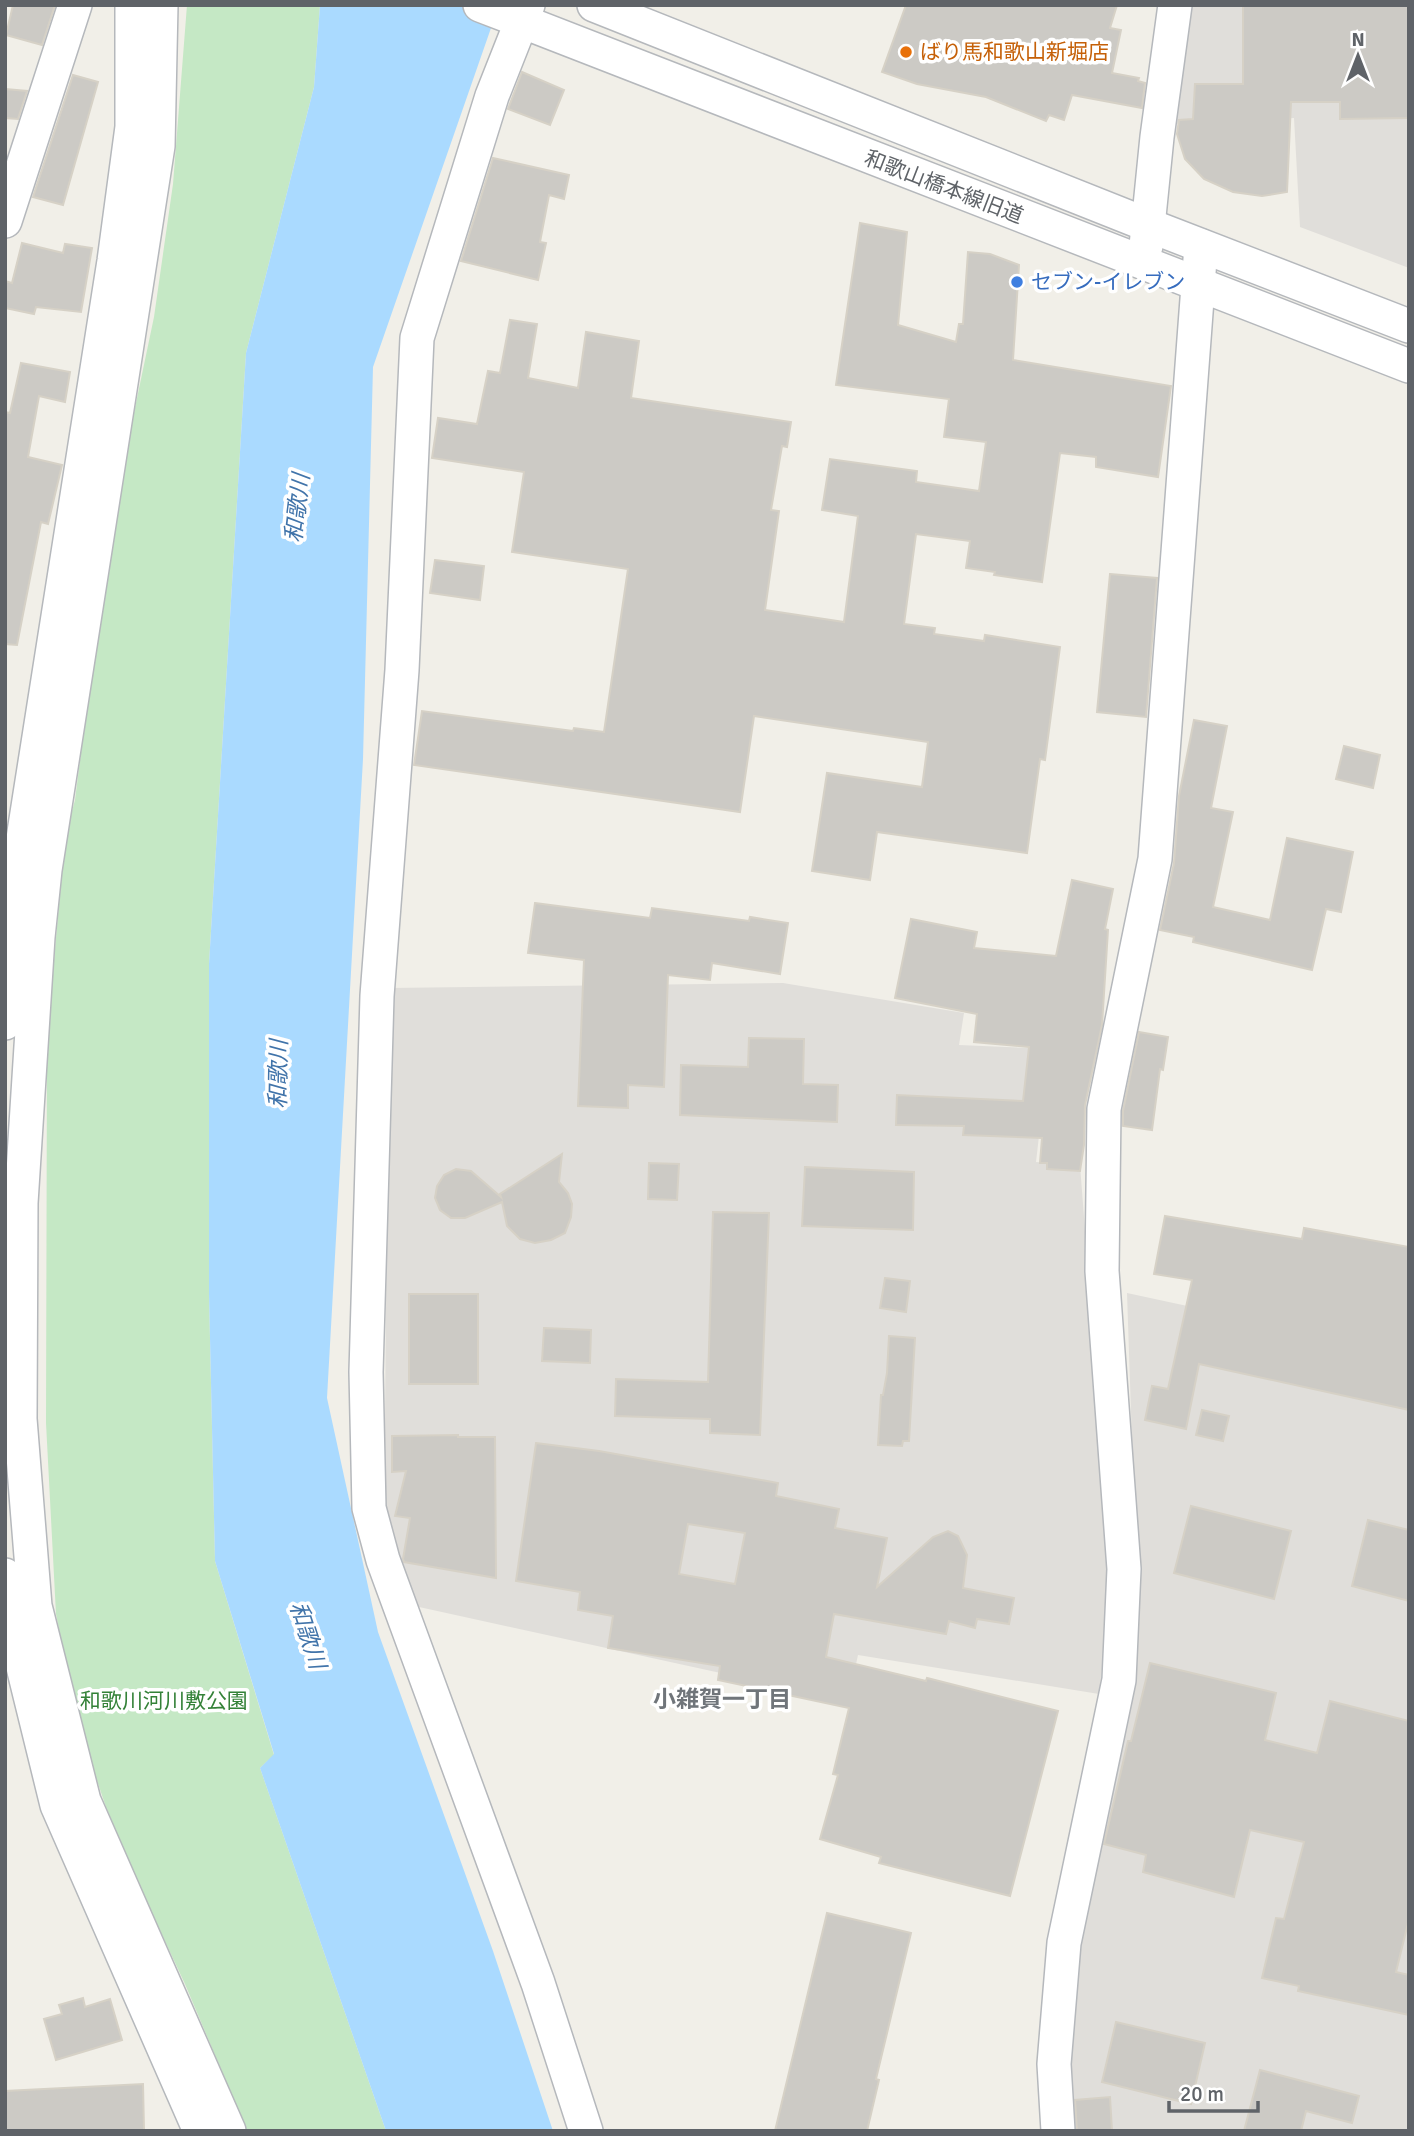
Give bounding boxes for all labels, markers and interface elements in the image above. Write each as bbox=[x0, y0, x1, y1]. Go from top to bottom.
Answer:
north arrow bbox=[1323, 21, 1393, 91]
text: N bbox=[1351, 28, 1365, 52]
place label: ばり馬和歌山新堀店 bbox=[920, 39, 1109, 65]
marker: ばり馬和歌山新堀店 bbox=[898, 44, 914, 60]
street label: 和歌山橋本線旧道 bbox=[861, 145, 1027, 229]
place label: セブン-イレブン bbox=[1031, 269, 1185, 295]
marker: セブン-イレブン bbox=[1009, 274, 1025, 290]
water label: 和歌川 bbox=[279, 469, 316, 544]
water label: 和歌川 bbox=[263, 1036, 294, 1109]
water label: 和歌川 bbox=[283, 1598, 333, 1675]
district label: 小雑賀一丁目 bbox=[653, 1685, 791, 1714]
park label: 和歌川河川敷公園 bbox=[80, 1688, 248, 1714]
scale bar bbox=[1169, 2070, 1258, 2114]
text: 20 m bbox=[1180, 2081, 1224, 2107]

